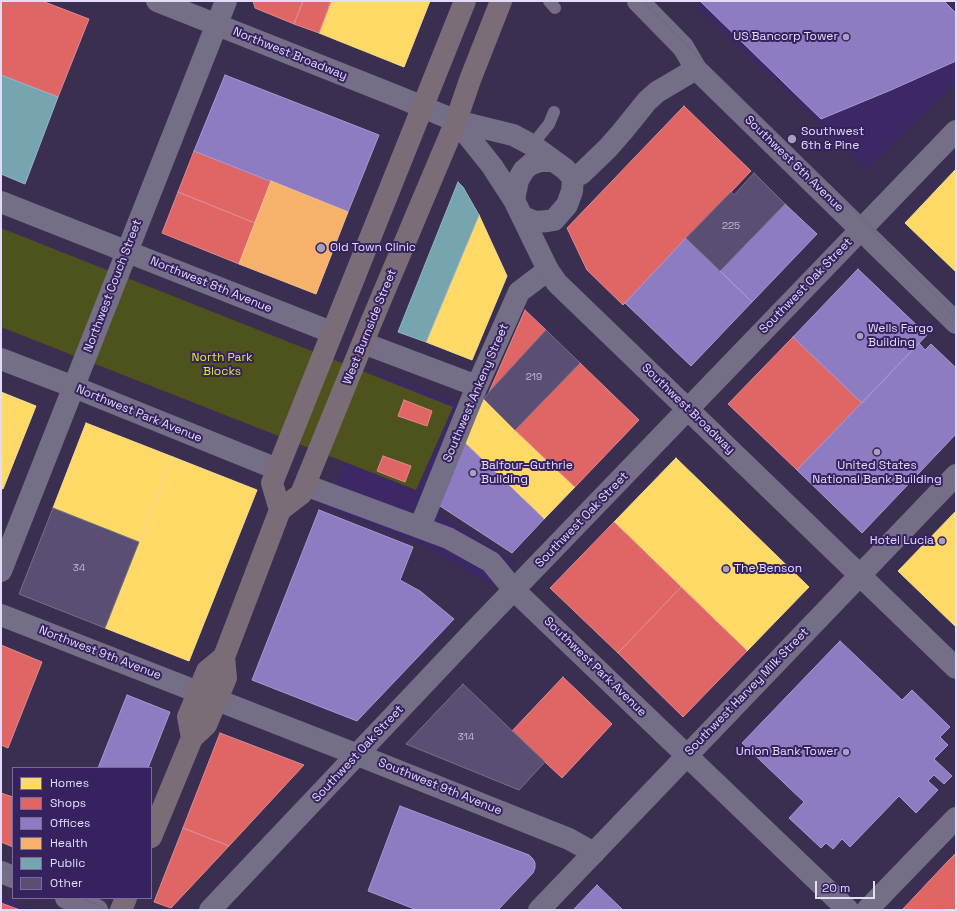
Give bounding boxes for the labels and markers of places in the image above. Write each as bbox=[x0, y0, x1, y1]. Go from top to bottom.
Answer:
place label: US Bancorp Tower bbox=[733, 30, 838, 44]
marker: US Bancorp Tower bbox=[841, 32, 851, 42]
place label: Southwest 6th & Pine bbox=[801, 125, 864, 153]
marker: Southwest 6th & Pine bbox=[786, 133, 798, 145]
place label: Old Town Clinic bbox=[330, 241, 416, 255]
marker: Old Town Clinic bbox=[315, 242, 327, 254]
place label: Wells Fargo Building bbox=[868, 322, 933, 350]
marker: Wells Fargo Building bbox=[855, 331, 865, 341]
marker: United States National Bank Building bbox=[872, 447, 882, 457]
place label: Balfour–Guthrie Building bbox=[481, 459, 573, 487]
place label: United States National Bank Building bbox=[812, 459, 942, 487]
marker: Balfour–Guthrie Building bbox=[468, 468, 478, 478]
place label: Hotel Lucia bbox=[870, 534, 934, 548]
marker: Hotel Lucia bbox=[937, 536, 947, 546]
place label: The Benson bbox=[734, 562, 802, 576]
marker: The Benson bbox=[721, 564, 731, 574]
place label: Union Bank Tower bbox=[736, 745, 838, 759]
marker: Union Bank Tower bbox=[841, 747, 851, 757]

